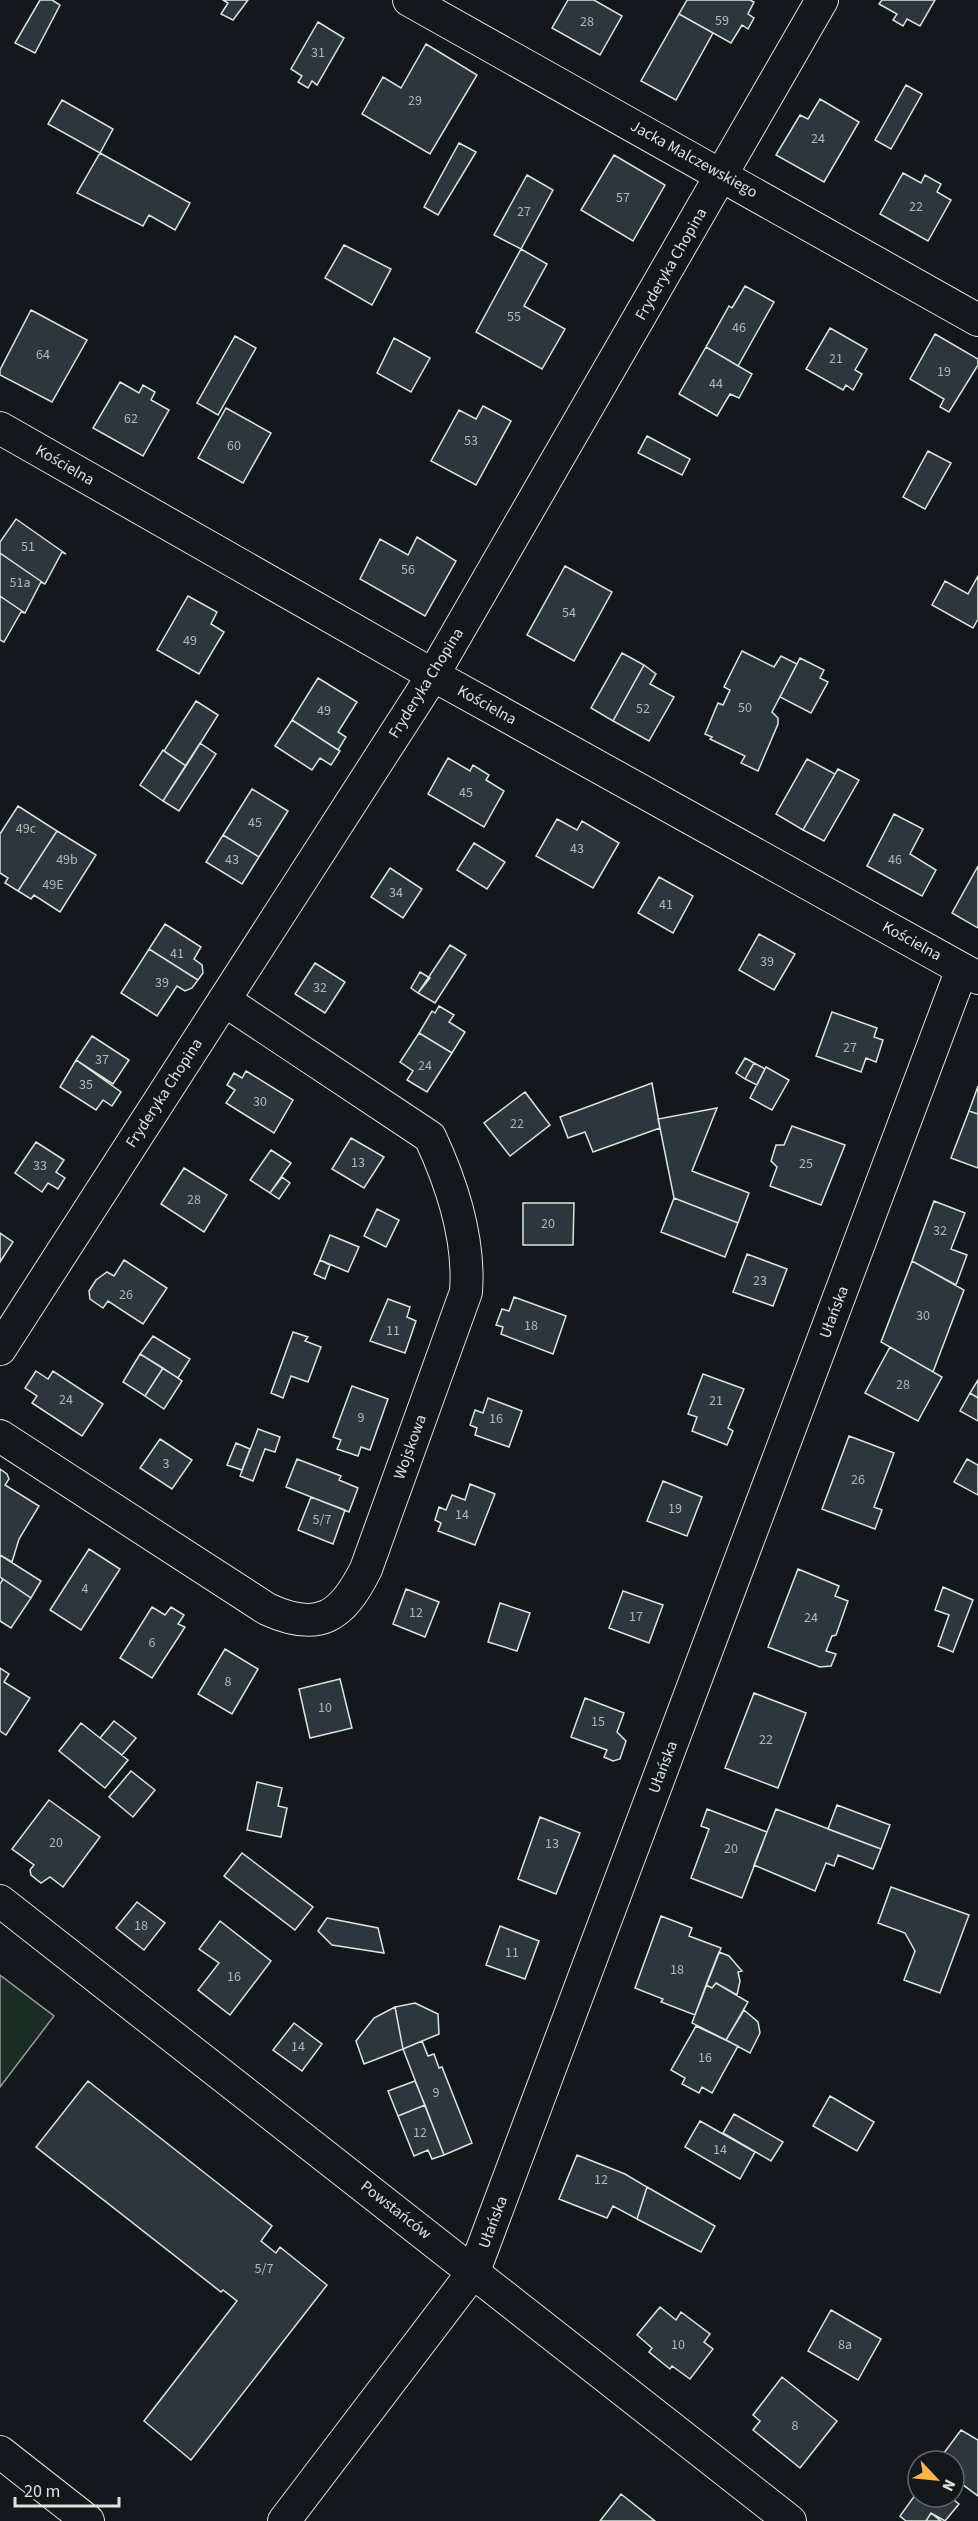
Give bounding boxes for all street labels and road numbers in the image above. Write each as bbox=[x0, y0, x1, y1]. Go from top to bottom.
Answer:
street label: Jacka Malczewskiego bbox=[627, 115, 761, 203]
street label: Fryderyka Chopina bbox=[630, 204, 712, 324]
street label: Kościelna bbox=[32, 439, 98, 491]
street label: Fryderyka Chopina bbox=[383, 624, 469, 742]
street label: Kościelna bbox=[453, 680, 521, 730]
street label: Kościelna bbox=[878, 916, 946, 966]
street label: Fryderyka Chopina bbox=[120, 1034, 208, 1152]
street label: Ułańska bbox=[814, 1283, 854, 1341]
street label: Wojskowa bbox=[388, 1411, 432, 1483]
street label: Ułańska bbox=[643, 1738, 683, 1796]
street label: Powstańców bbox=[356, 2175, 436, 2245]
street label: Ułańska bbox=[473, 2193, 513, 2251]

